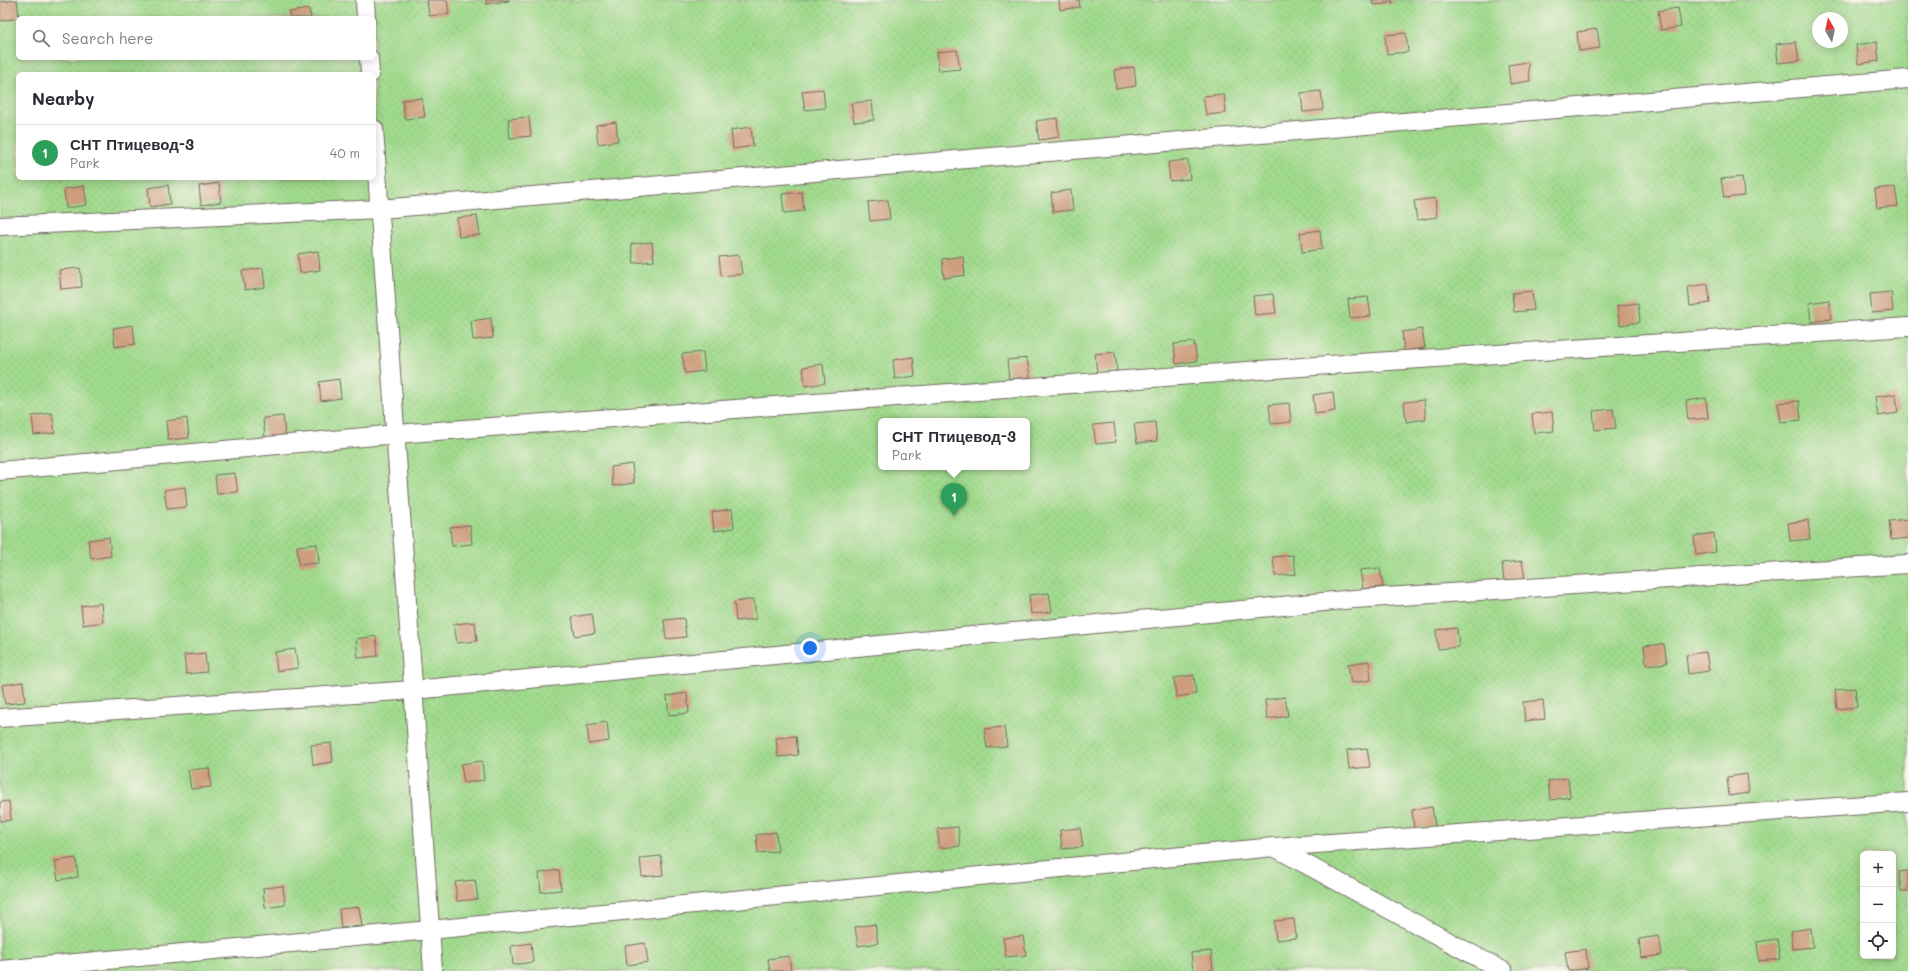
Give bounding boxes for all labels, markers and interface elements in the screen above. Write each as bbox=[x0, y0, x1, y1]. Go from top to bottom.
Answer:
north arrow bbox=[1812, 12, 1848, 48]
search box bbox=[16, 16, 376, 60]
icon: search bbox=[30, 27, 52, 49]
text: Search here bbox=[62, 28, 153, 48]
text: Nearby bbox=[32, 87, 94, 109]
text: СНТ Птицевод-3 bbox=[70, 134, 194, 154]
text: 1 bbox=[42, 144, 48, 161]
text: 40 m bbox=[330, 144, 360, 161]
text: Park bbox=[70, 154, 99, 171]
popup bbox=[878, 418, 1030, 470]
text: СНТ Птицевод-3 bbox=[892, 426, 1016, 446]
text: Park bbox=[892, 446, 921, 463]
pin: 1 bbox=[941, 483, 967, 516]
your location bbox=[800, 638, 820, 658]
map controls bbox=[1860, 851, 1896, 959]
button: + bbox=[1860, 851, 1896, 887]
button: − bbox=[1860, 887, 1896, 923]
button: locate bbox=[1860, 923, 1896, 959]

